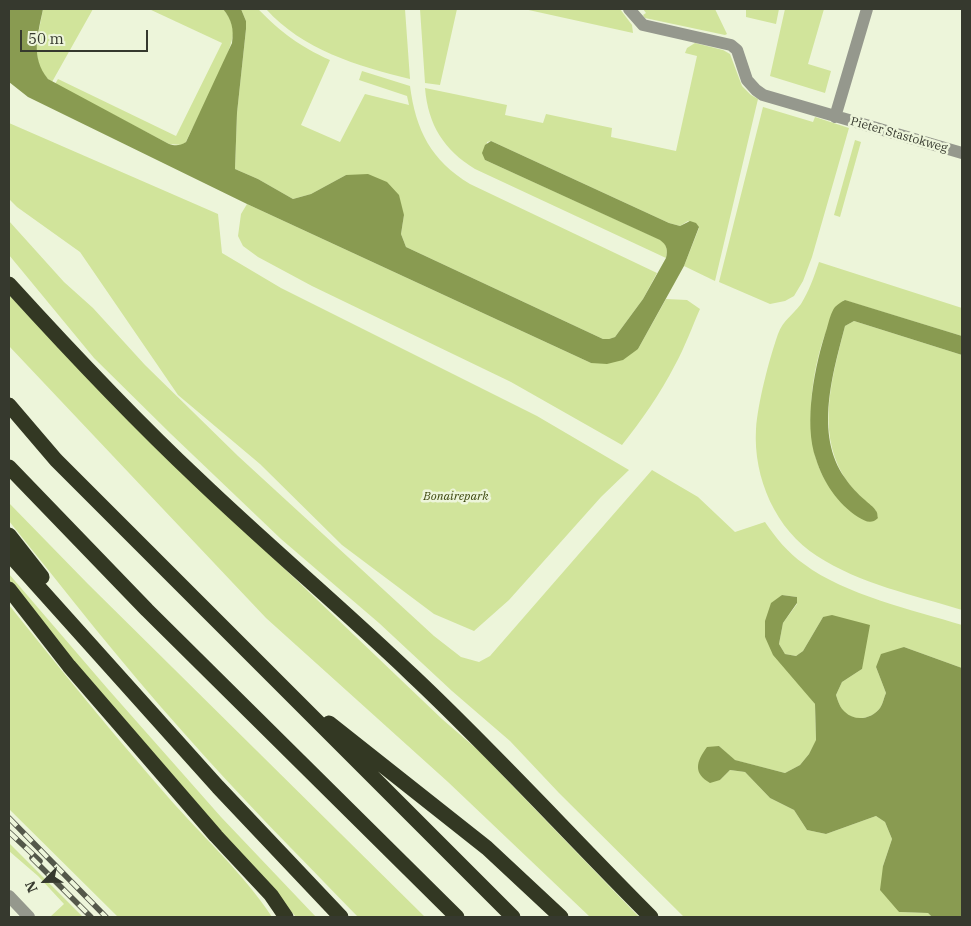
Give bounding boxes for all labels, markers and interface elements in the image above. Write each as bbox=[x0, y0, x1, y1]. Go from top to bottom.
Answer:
scale bar bbox=[22, 20, 150, 52]
text: 50 m bbox=[28, 29, 64, 48]
street label: Pieter Stastokweg bbox=[849, 114, 949, 156]
park label: Bonairepark bbox=[423, 490, 489, 504]
north arrow bbox=[20, 856, 70, 906]
text: N bbox=[21, 878, 42, 895]

